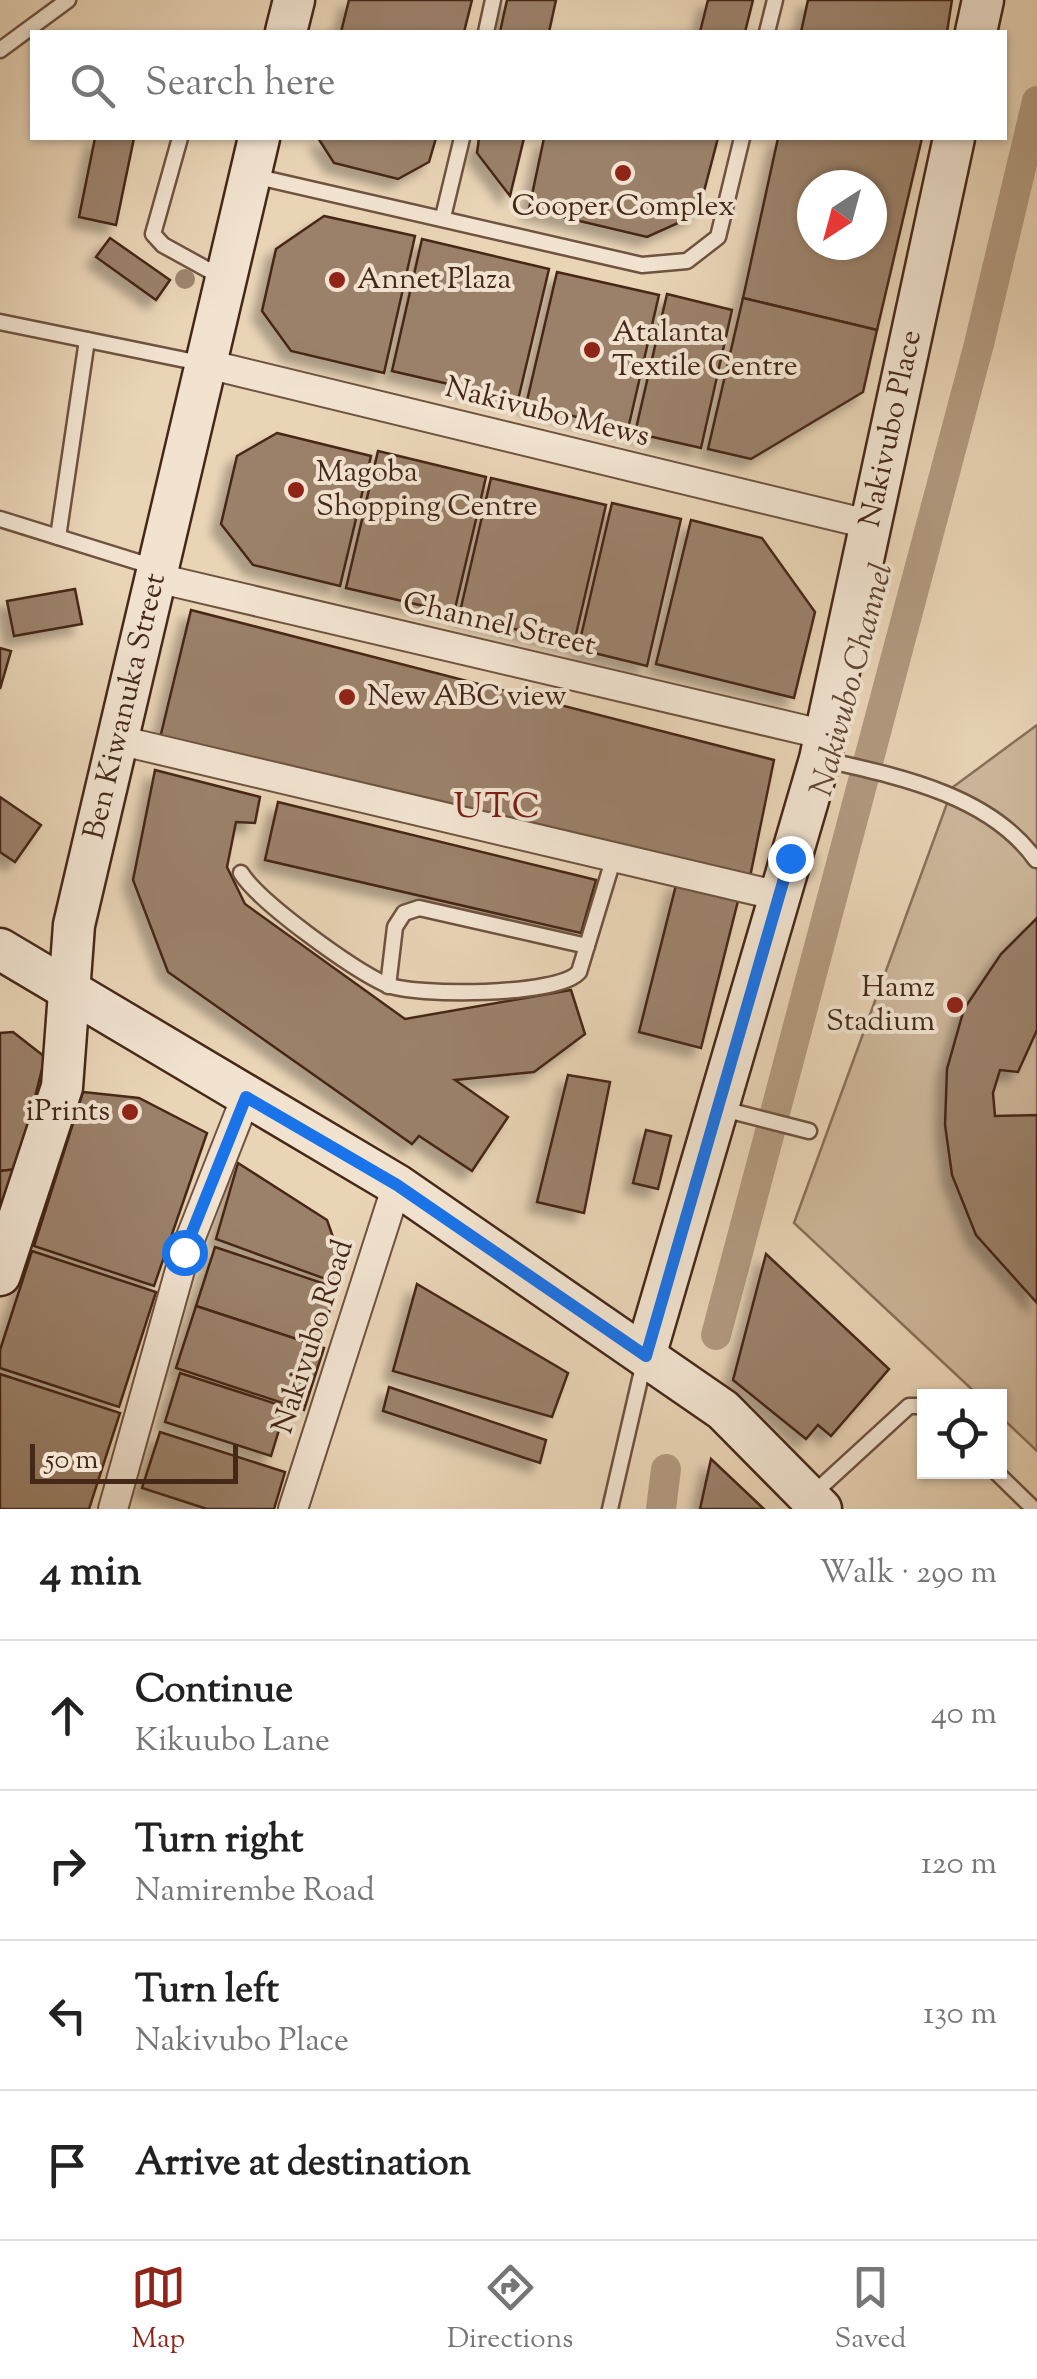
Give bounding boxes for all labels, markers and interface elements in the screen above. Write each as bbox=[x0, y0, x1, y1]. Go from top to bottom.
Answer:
search box bbox=[30, 30, 1007, 140]
icon: search bbox=[65, 58, 120, 113]
text: Search here bbox=[145, 58, 336, 112]
marker: Cooper Complex bbox=[612, 162, 634, 184]
north arrow bbox=[797, 170, 887, 260]
place label: Cooper Complex bbox=[511, 186, 735, 229]
place label: Annet Plaza bbox=[357, 259, 511, 302]
marker: Annet Plaza bbox=[326, 269, 348, 291]
place label: Atalanta Textile Centre bbox=[612, 312, 798, 389]
street label: Nakivubo Place bbox=[849, 326, 933, 531]
marker: Atalanta Textile Centre bbox=[581, 339, 603, 361]
street label: Nakivubo Mews bbox=[440, 367, 654, 459]
place label: Magoba Shopping Centre bbox=[316, 452, 538, 529]
marker: Magoba Shopping Centre bbox=[285, 479, 307, 501]
water label: Nakivubo Channel bbox=[800, 558, 906, 802]
street label: Ben Kiwanuka Street bbox=[73, 569, 177, 844]
street label: Channel Street bbox=[398, 582, 600, 668]
place label: New ABC view bbox=[367, 676, 567, 719]
marker: New ABC view bbox=[336, 686, 358, 708]
district label: UTC bbox=[454, 783, 542, 834]
route end bbox=[768, 836, 814, 882]
place label: Hamz Stadium bbox=[826, 967, 935, 1044]
marker: Hamz Stadium bbox=[944, 994, 966, 1016]
place label: iPrints bbox=[26, 1091, 110, 1134]
marker: iPrints bbox=[119, 1101, 141, 1123]
route start bbox=[162, 1230, 208, 1276]
street label: Nakivubo Road bbox=[262, 1234, 366, 1440]
map controls bbox=[917, 1389, 1007, 1479]
button: locate bbox=[917, 1389, 1007, 1479]
scale bar bbox=[30, 1439, 238, 1484]
text: 50 m bbox=[45, 1441, 99, 1481]
text: 4 min bbox=[40, 1544, 142, 1604]
text: Walk · 290 m bbox=[819, 1551, 997, 1597]
text: Continue bbox=[135, 1665, 293, 1719]
icon: ahead bbox=[40, 1688, 95, 1743]
text: 40 m bbox=[931, 1692, 997, 1738]
text: Kikuubo Lane bbox=[135, 1719, 330, 1765]
text: Turn right bbox=[135, 1815, 303, 1869]
icon: right bbox=[40, 1838, 95, 1893]
text: 120 m bbox=[921, 1842, 997, 1888]
text: Namirembe Road bbox=[135, 1869, 375, 1915]
text: Turn left bbox=[135, 1965, 279, 2019]
icon: left bbox=[40, 1988, 95, 2043]
text: 130 m bbox=[923, 1992, 997, 2038]
text: Nakivubo Place bbox=[135, 2019, 349, 2065]
icon: arrive bbox=[40, 2138, 95, 2193]
text: Arrive at destination bbox=[135, 2138, 471, 2192]
tab: Map bbox=[131, 2260, 186, 2360]
tab: Directions bbox=[447, 2260, 573, 2360]
tab: Saved bbox=[834, 2260, 906, 2360]

